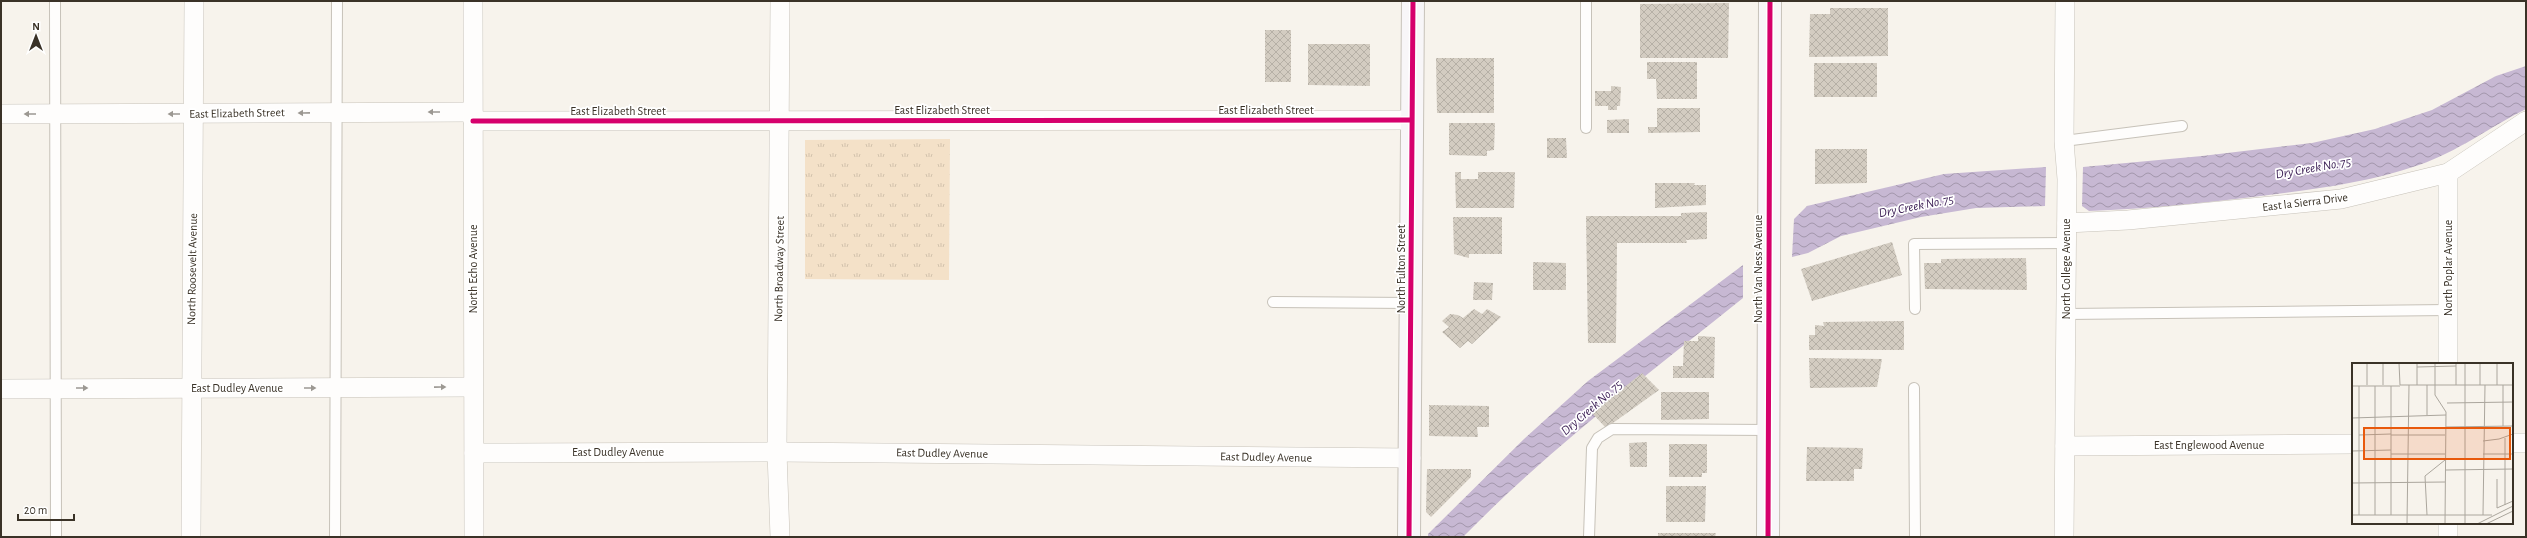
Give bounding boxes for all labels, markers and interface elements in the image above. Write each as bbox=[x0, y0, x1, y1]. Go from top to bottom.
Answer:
north arrow bbox=[16, 16, 56, 56]
text: N bbox=[32, 21, 40, 32]
street label: East Elizabeth Street bbox=[894, 104, 990, 116]
street label: East Elizabeth Street bbox=[1218, 104, 1314, 116]
street label: East Elizabeth Street bbox=[570, 105, 666, 117]
street label: East Elizabeth Street bbox=[189, 106, 285, 120]
one-way arrow bbox=[427, 109, 440, 115]
one-way arrow bbox=[297, 110, 310, 116]
one-way arrow bbox=[23, 111, 36, 117]
one-way arrow bbox=[167, 111, 180, 117]
water label: Dry Creek No. 75 bbox=[2275, 155, 2353, 182]
street label: East la Sierra Drive bbox=[2262, 191, 2348, 213]
water label: Dry Creek No. 75 bbox=[1878, 193, 1956, 220]
street label: North Roosevelt Avenue bbox=[185, 213, 199, 325]
street label: North Van Ness Avenue bbox=[1752, 215, 1764, 323]
street label: North Broadway Street bbox=[772, 216, 787, 322]
street label: North College Avenue bbox=[2060, 218, 2072, 320]
street label: North Poplar Avenue bbox=[2442, 220, 2454, 316]
street label: North Fulton Street bbox=[1395, 224, 1407, 314]
street label: North Echo Avenue bbox=[467, 225, 479, 313]
inset map bbox=[2352, 363, 2513, 524]
water label: Dry Creek No. 75 bbox=[1559, 378, 1626, 438]
street label: East Dudley Avenue bbox=[191, 382, 283, 395]
one-way arrow bbox=[434, 384, 447, 390]
one-way arrow bbox=[76, 385, 89, 391]
one-way arrow bbox=[304, 385, 317, 391]
street label: East Englewood Avenue bbox=[2154, 439, 2264, 451]
street label: East Dudley Avenue bbox=[572, 446, 664, 459]
street label: East Dudley Avenue bbox=[896, 446, 988, 461]
street label: East Dudley Avenue bbox=[1220, 450, 1312, 465]
scale bar bbox=[18, 496, 74, 522]
text: 20 m bbox=[24, 504, 47, 516]

